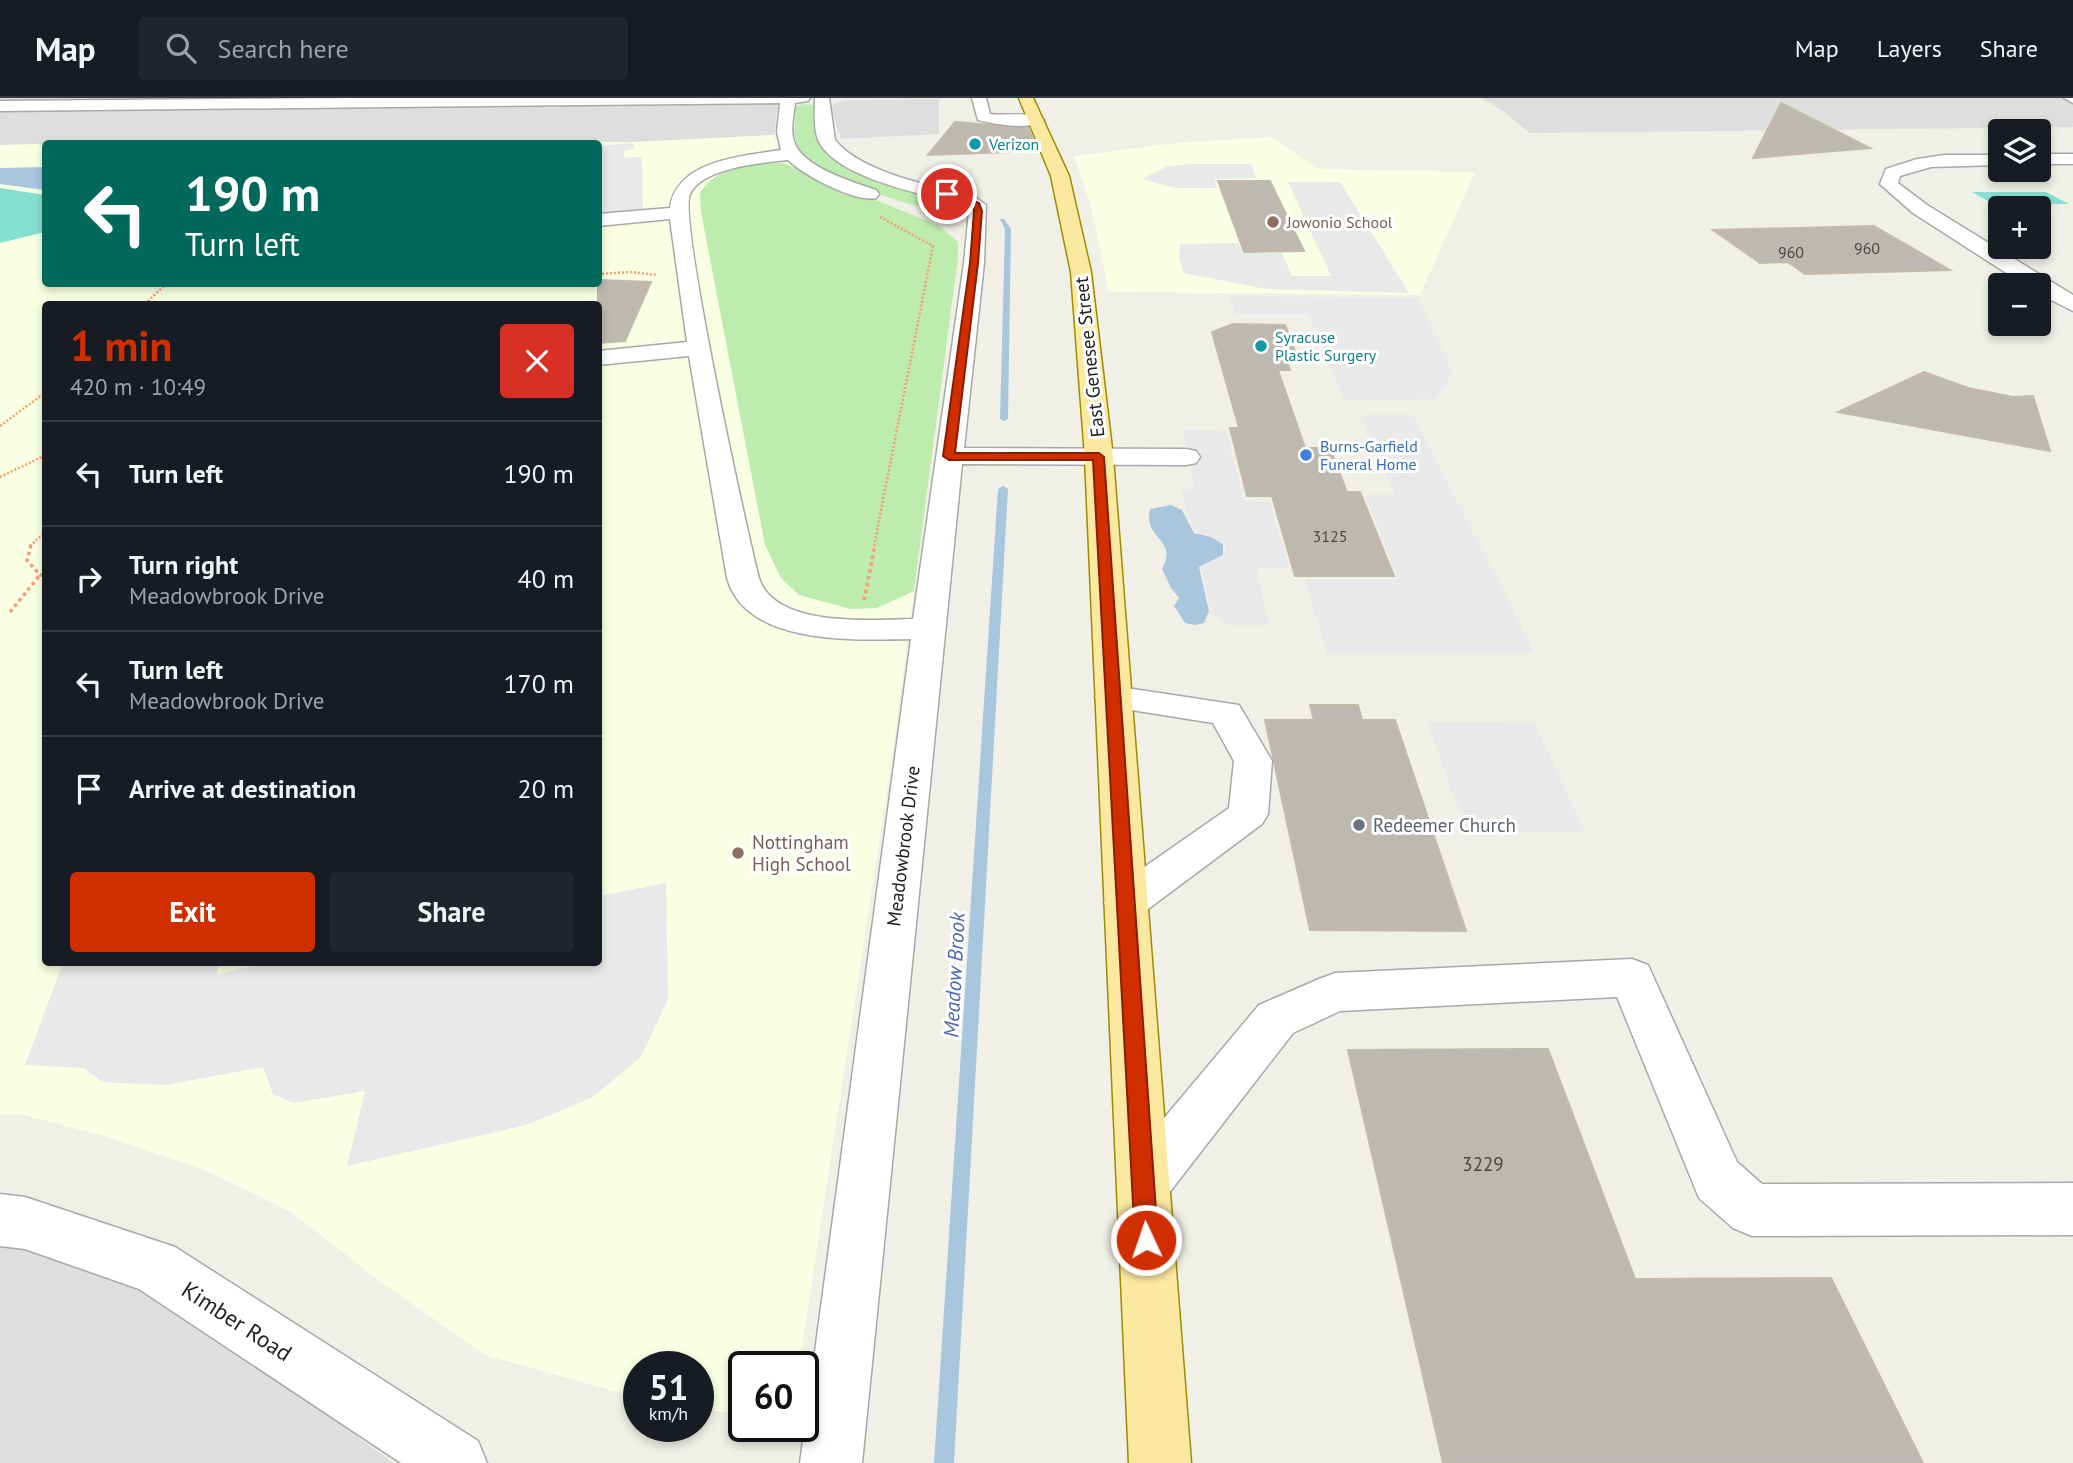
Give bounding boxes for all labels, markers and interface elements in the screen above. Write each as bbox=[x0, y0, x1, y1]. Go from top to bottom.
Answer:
search box bbox=[138, 17, 628, 80]
text: Map bbox=[35, 27, 96, 70]
icon: search bbox=[162, 29, 200, 67]
text: Search here bbox=[218, 32, 349, 65]
text: Map bbox=[1795, 33, 1839, 64]
text: Layers bbox=[1877, 33, 1942, 64]
text: Share bbox=[1980, 33, 2038, 64]
map controls bbox=[1988, 119, 2051, 336]
button: layers bbox=[1988, 119, 2051, 182]
place label: Verizon bbox=[988, 134, 1039, 154]
marker: Verizon bbox=[967, 136, 983, 152]
text: 190 m bbox=[185, 161, 320, 225]
pin bbox=[917, 164, 977, 224]
icon: left bbox=[70, 168, 161, 259]
icon: arrive bbox=[928, 175, 966, 213]
button: + bbox=[1988, 196, 2051, 259]
place label: Jowonio School bbox=[1286, 212, 1393, 232]
marker: Jowonio School bbox=[1265, 214, 1281, 230]
text: Turn left bbox=[185, 223, 300, 265]
house number: 960 bbox=[1854, 238, 1880, 258]
house number: 960 bbox=[1778, 242, 1804, 262]
button: − bbox=[1988, 273, 2051, 336]
street label: East Genesee Street bbox=[1069, 275, 1109, 438]
text: 1 min bbox=[70, 318, 172, 373]
button: close bbox=[500, 324, 574, 398]
place label: Syracuse Plastic Surgery bbox=[1275, 327, 1377, 365]
marker: Syracuse Plastic Surgery bbox=[1253, 338, 1269, 354]
text: 420 m · 10:49 bbox=[70, 372, 206, 401]
place label: Burns-Garfield Funeral Home bbox=[1320, 436, 1418, 474]
marker: Burns-Garfield Funeral Home bbox=[1298, 447, 1314, 463]
icon: left bbox=[70, 455, 108, 493]
text: Turn left bbox=[129, 457, 223, 490]
text: 190 m bbox=[503, 457, 574, 490]
house number: 3125 bbox=[1313, 526, 1347, 546]
text: Turn right bbox=[129, 548, 238, 581]
icon: right bbox=[70, 560, 108, 598]
text: 40 m bbox=[518, 562, 574, 595]
text: Meadowbrook Drive bbox=[129, 581, 325, 610]
text: Turn left bbox=[129, 653, 223, 686]
icon: left bbox=[70, 665, 108, 703]
text: 170 m bbox=[503, 667, 574, 700]
text: Meadowbrook Drive bbox=[129, 686, 325, 715]
street label: Meadowbrook Drive bbox=[881, 764, 925, 928]
icon: arrive bbox=[70, 770, 108, 808]
text: Arrive at destination bbox=[129, 772, 356, 805]
text: 20 m bbox=[518, 772, 574, 805]
place label: Redeemer Church bbox=[1373, 813, 1516, 837]
marker: Redeemer Church bbox=[1351, 817, 1367, 833]
place label: Nottingham High School bbox=[752, 830, 851, 876]
marker: Nottingham High School bbox=[730, 845, 746, 861]
button: Exit bbox=[70, 872, 315, 952]
button: Share bbox=[329, 872, 574, 952]
water label: Meadow Brook bbox=[937, 910, 971, 1038]
house number: 3229 bbox=[1462, 1152, 1504, 1176]
position arrow bbox=[1109, 1203, 1183, 1277]
street label: Kimber Road bbox=[176, 1275, 298, 1367]
speed limit sign: 60 bbox=[728, 1351, 819, 1442]
text: 51 bbox=[649, 1364, 688, 1410]
text: km/h bbox=[649, 1402, 688, 1425]

